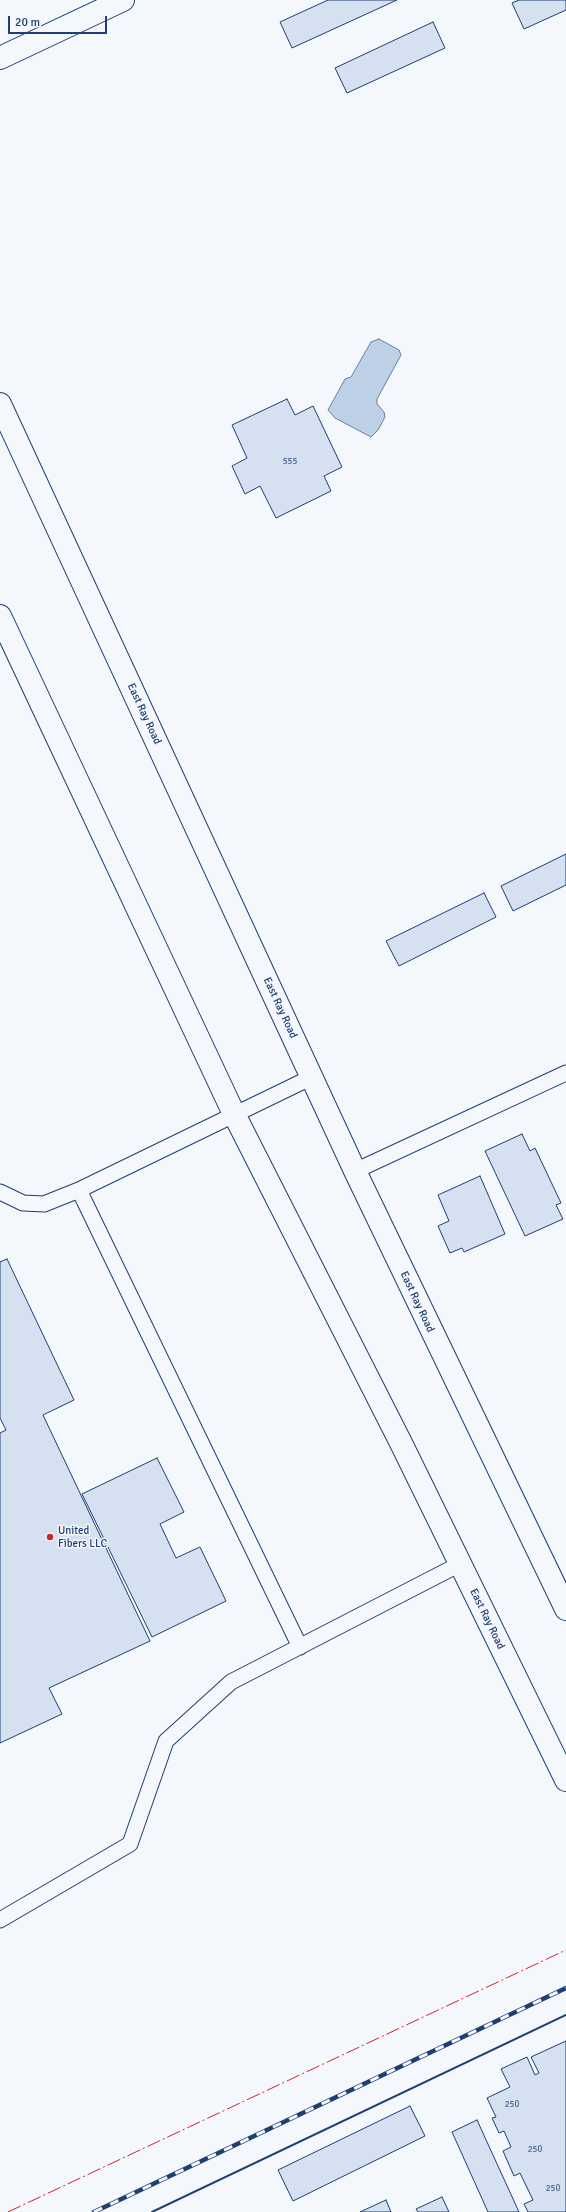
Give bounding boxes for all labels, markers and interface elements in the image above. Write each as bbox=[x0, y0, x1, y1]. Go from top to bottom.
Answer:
scale bar bbox=[10, 8, 109, 34]
text: 20 m bbox=[15, 15, 40, 30]
house number: 555 bbox=[283, 457, 297, 467]
street label: East Ray Road bbox=[124, 681, 164, 747]
street label: East Ray Road bbox=[260, 975, 300, 1041]
street label: East Ray Road bbox=[397, 1269, 437, 1335]
place label: United Fibers LLC bbox=[58, 1524, 107, 1550]
marker: United Fibers LLC bbox=[45, 1532, 55, 1542]
street label: East Ray Road bbox=[467, 1587, 507, 1651]
house number: 250 bbox=[505, 2100, 519, 2110]
house number: 250 bbox=[528, 2145, 542, 2155]
house number: 250 bbox=[546, 2184, 560, 2194]

